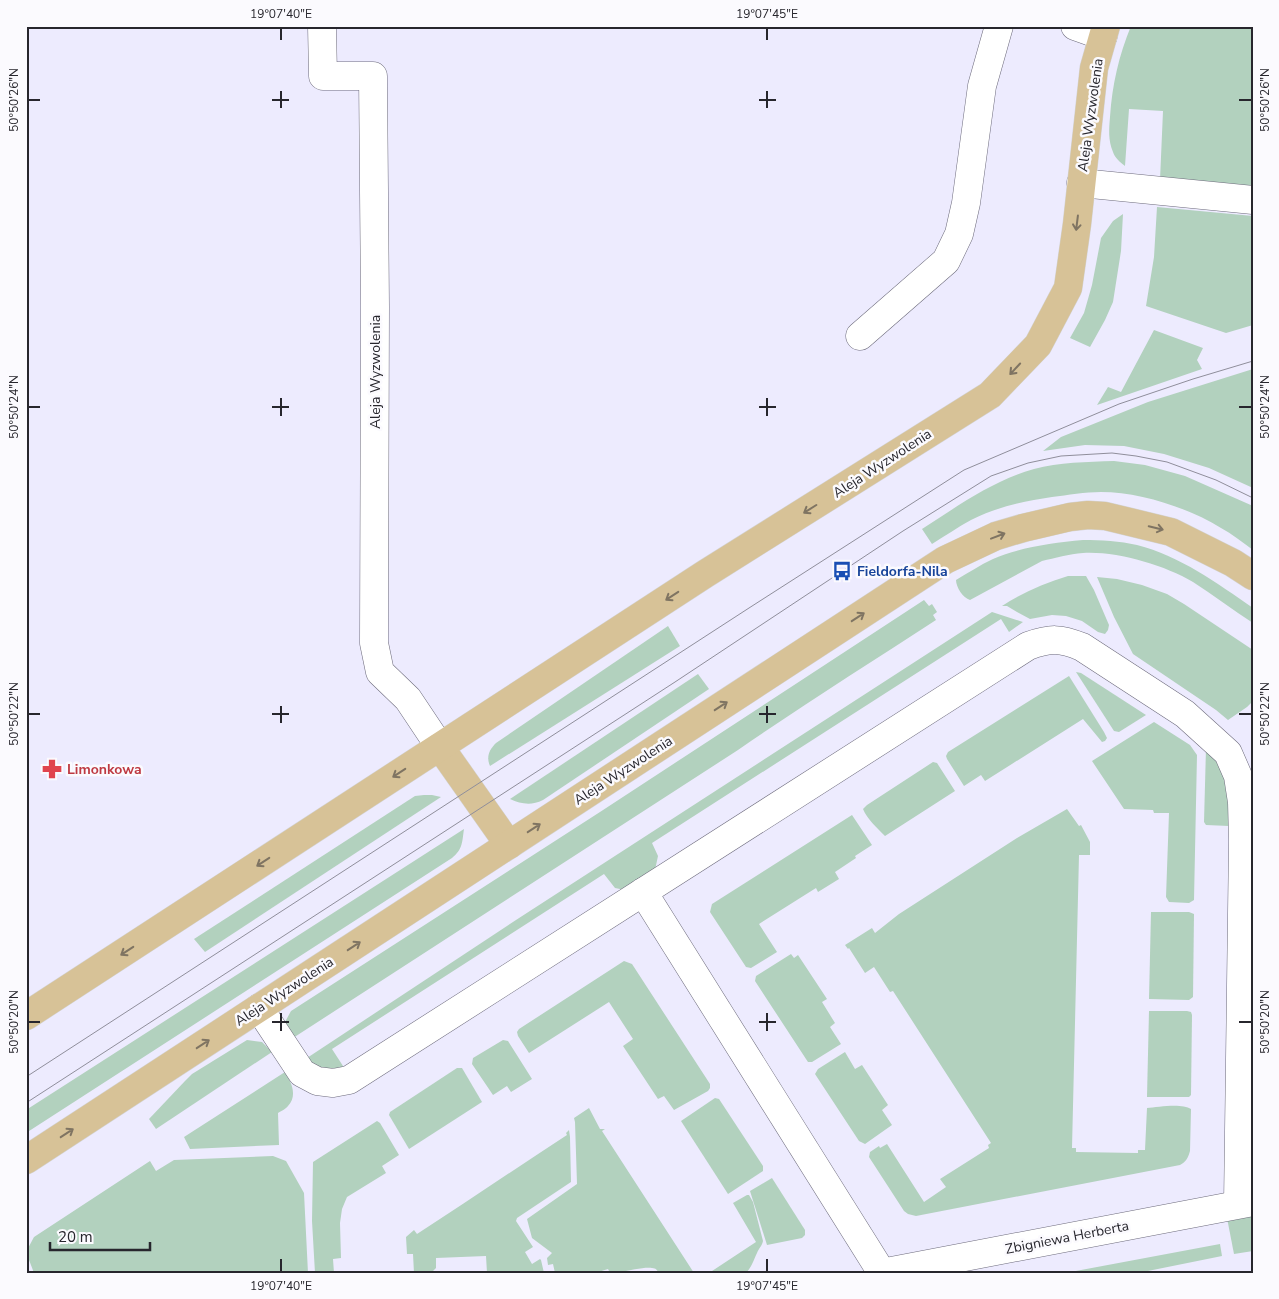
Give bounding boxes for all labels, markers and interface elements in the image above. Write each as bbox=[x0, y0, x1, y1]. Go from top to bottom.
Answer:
text: 19°07'40"E bbox=[250, 6, 312, 22]
text: 19°07'45"E bbox=[736, 6, 798, 22]
street label: Aleja Wyzwolenia bbox=[1073, 57, 1108, 173]
text: 50°50'26"N bbox=[6, 68, 22, 132]
text: 50°50'26"N bbox=[1257, 68, 1273, 132]
one-way arrow bbox=[1071, 215, 1081, 231]
street label: Aleja Wyzwolenia bbox=[366, 315, 385, 429]
one-way arrow bbox=[1009, 362, 1021, 375]
text: 50°50'24"N bbox=[6, 375, 22, 439]
text: 50°50'24"N bbox=[1257, 375, 1273, 439]
street label: Aleja Wyzwolenia bbox=[829, 424, 935, 502]
one-way arrow bbox=[803, 504, 817, 514]
one-way arrow bbox=[1148, 524, 1164, 533]
one-way arrow bbox=[990, 531, 1005, 540]
bus stop icon: Fieldorfa-Nila bbox=[831, 560, 853, 582]
place label: Fieldorfa-Nila bbox=[857, 562, 948, 581]
one-way arrow bbox=[666, 591, 680, 601]
one-way arrow bbox=[850, 612, 864, 622]
text: 50°50'22"N bbox=[6, 682, 22, 746]
text: 50°50'22"N bbox=[1257, 682, 1273, 746]
one-way arrow bbox=[714, 701, 728, 711]
street label: Aleja Wyzwolenia bbox=[570, 731, 676, 809]
pharmacy icon: Limonkowa bbox=[41, 758, 63, 780]
place label: Limonkowa bbox=[67, 760, 142, 779]
one-way arrow bbox=[392, 768, 406, 779]
one-way arrow bbox=[527, 823, 541, 834]
one-way arrow bbox=[256, 857, 270, 867]
one-way arrow bbox=[347, 941, 361, 951]
one-way arrow bbox=[120, 946, 134, 956]
street label: Aleja Wyzwolenia bbox=[231, 952, 337, 1030]
text: 50°50'20"N bbox=[6, 990, 22, 1054]
text: 50°50'20"N bbox=[1257, 990, 1273, 1054]
one-way arrow bbox=[196, 1039, 210, 1049]
one-way arrow bbox=[60, 1128, 74, 1138]
street label: Zbigniewa Herberta bbox=[1004, 1216, 1131, 1259]
scale bar bbox=[50, 1219, 150, 1251]
text: 20 m bbox=[58, 1227, 93, 1247]
text: 19°07'40"E bbox=[250, 1278, 312, 1294]
text: 19°07'45"E bbox=[736, 1278, 798, 1294]

